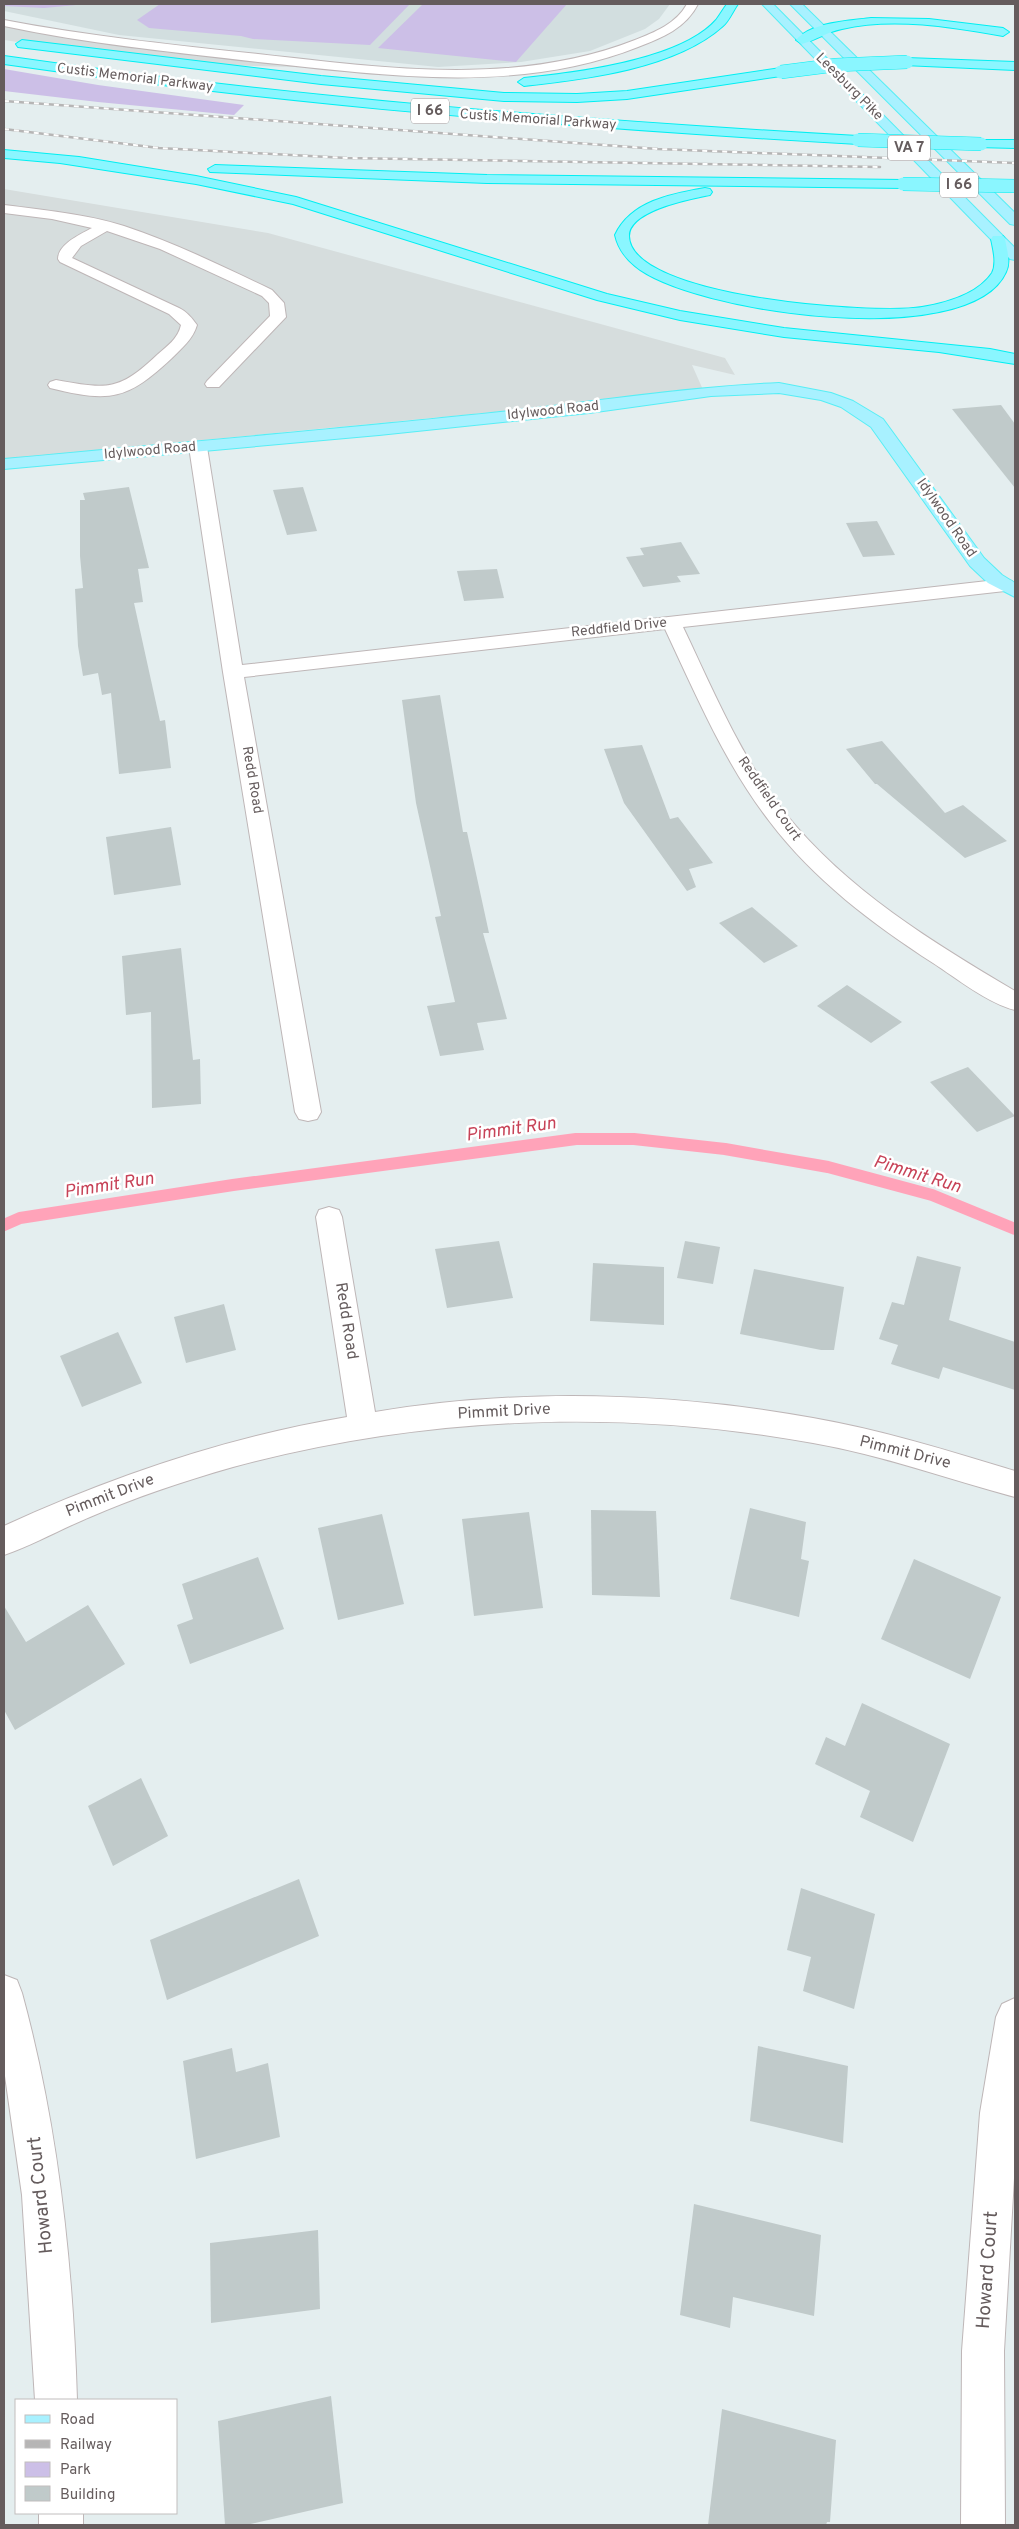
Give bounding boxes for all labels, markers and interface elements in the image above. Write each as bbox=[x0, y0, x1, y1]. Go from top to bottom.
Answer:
street label: Leesburg Pike bbox=[812, 50, 886, 124]
street label: Custis Memorial Parkway bbox=[56, 60, 214, 96]
road number: I 66 bbox=[411, 98, 449, 124]
street label: Custis Memorial Parkway bbox=[459, 106, 617, 134]
road number: VA 7 bbox=[888, 136, 930, 160]
road number: I 66 bbox=[940, 172, 978, 198]
street label: Idylwood Road bbox=[506, 398, 600, 424]
street label: Idylwood Road bbox=[103, 439, 197, 463]
street label: Idylwood Road bbox=[913, 475, 979, 561]
street label: Reddfield Drive bbox=[570, 615, 668, 641]
street label: Redd Road bbox=[238, 745, 266, 815]
street label: Reddfield Court bbox=[734, 754, 804, 844]
water label: Pimmit Run bbox=[465, 1112, 558, 1148]
water label: Pimmit Run bbox=[870, 1151, 964, 1199]
water label: Pimmit Run bbox=[63, 1168, 156, 1204]
street label: Redd Road bbox=[330, 1281, 362, 1361]
street label: Pimmit Drive bbox=[457, 1400, 551, 1424]
street label: Pimmit Drive bbox=[857, 1432, 953, 1474]
street label: Pimmit Drive bbox=[63, 1470, 157, 1522]
street label: Howard Court bbox=[23, 2135, 59, 2255]
street label: Howard Court bbox=[972, 2210, 1004, 2330]
legend bbox=[15, 2399, 178, 2514]
text: Road bbox=[60, 2411, 95, 2430]
text: Railway bbox=[60, 2436, 112, 2455]
text: Park bbox=[60, 2461, 91, 2480]
text: Building bbox=[60, 2486, 115, 2505]

